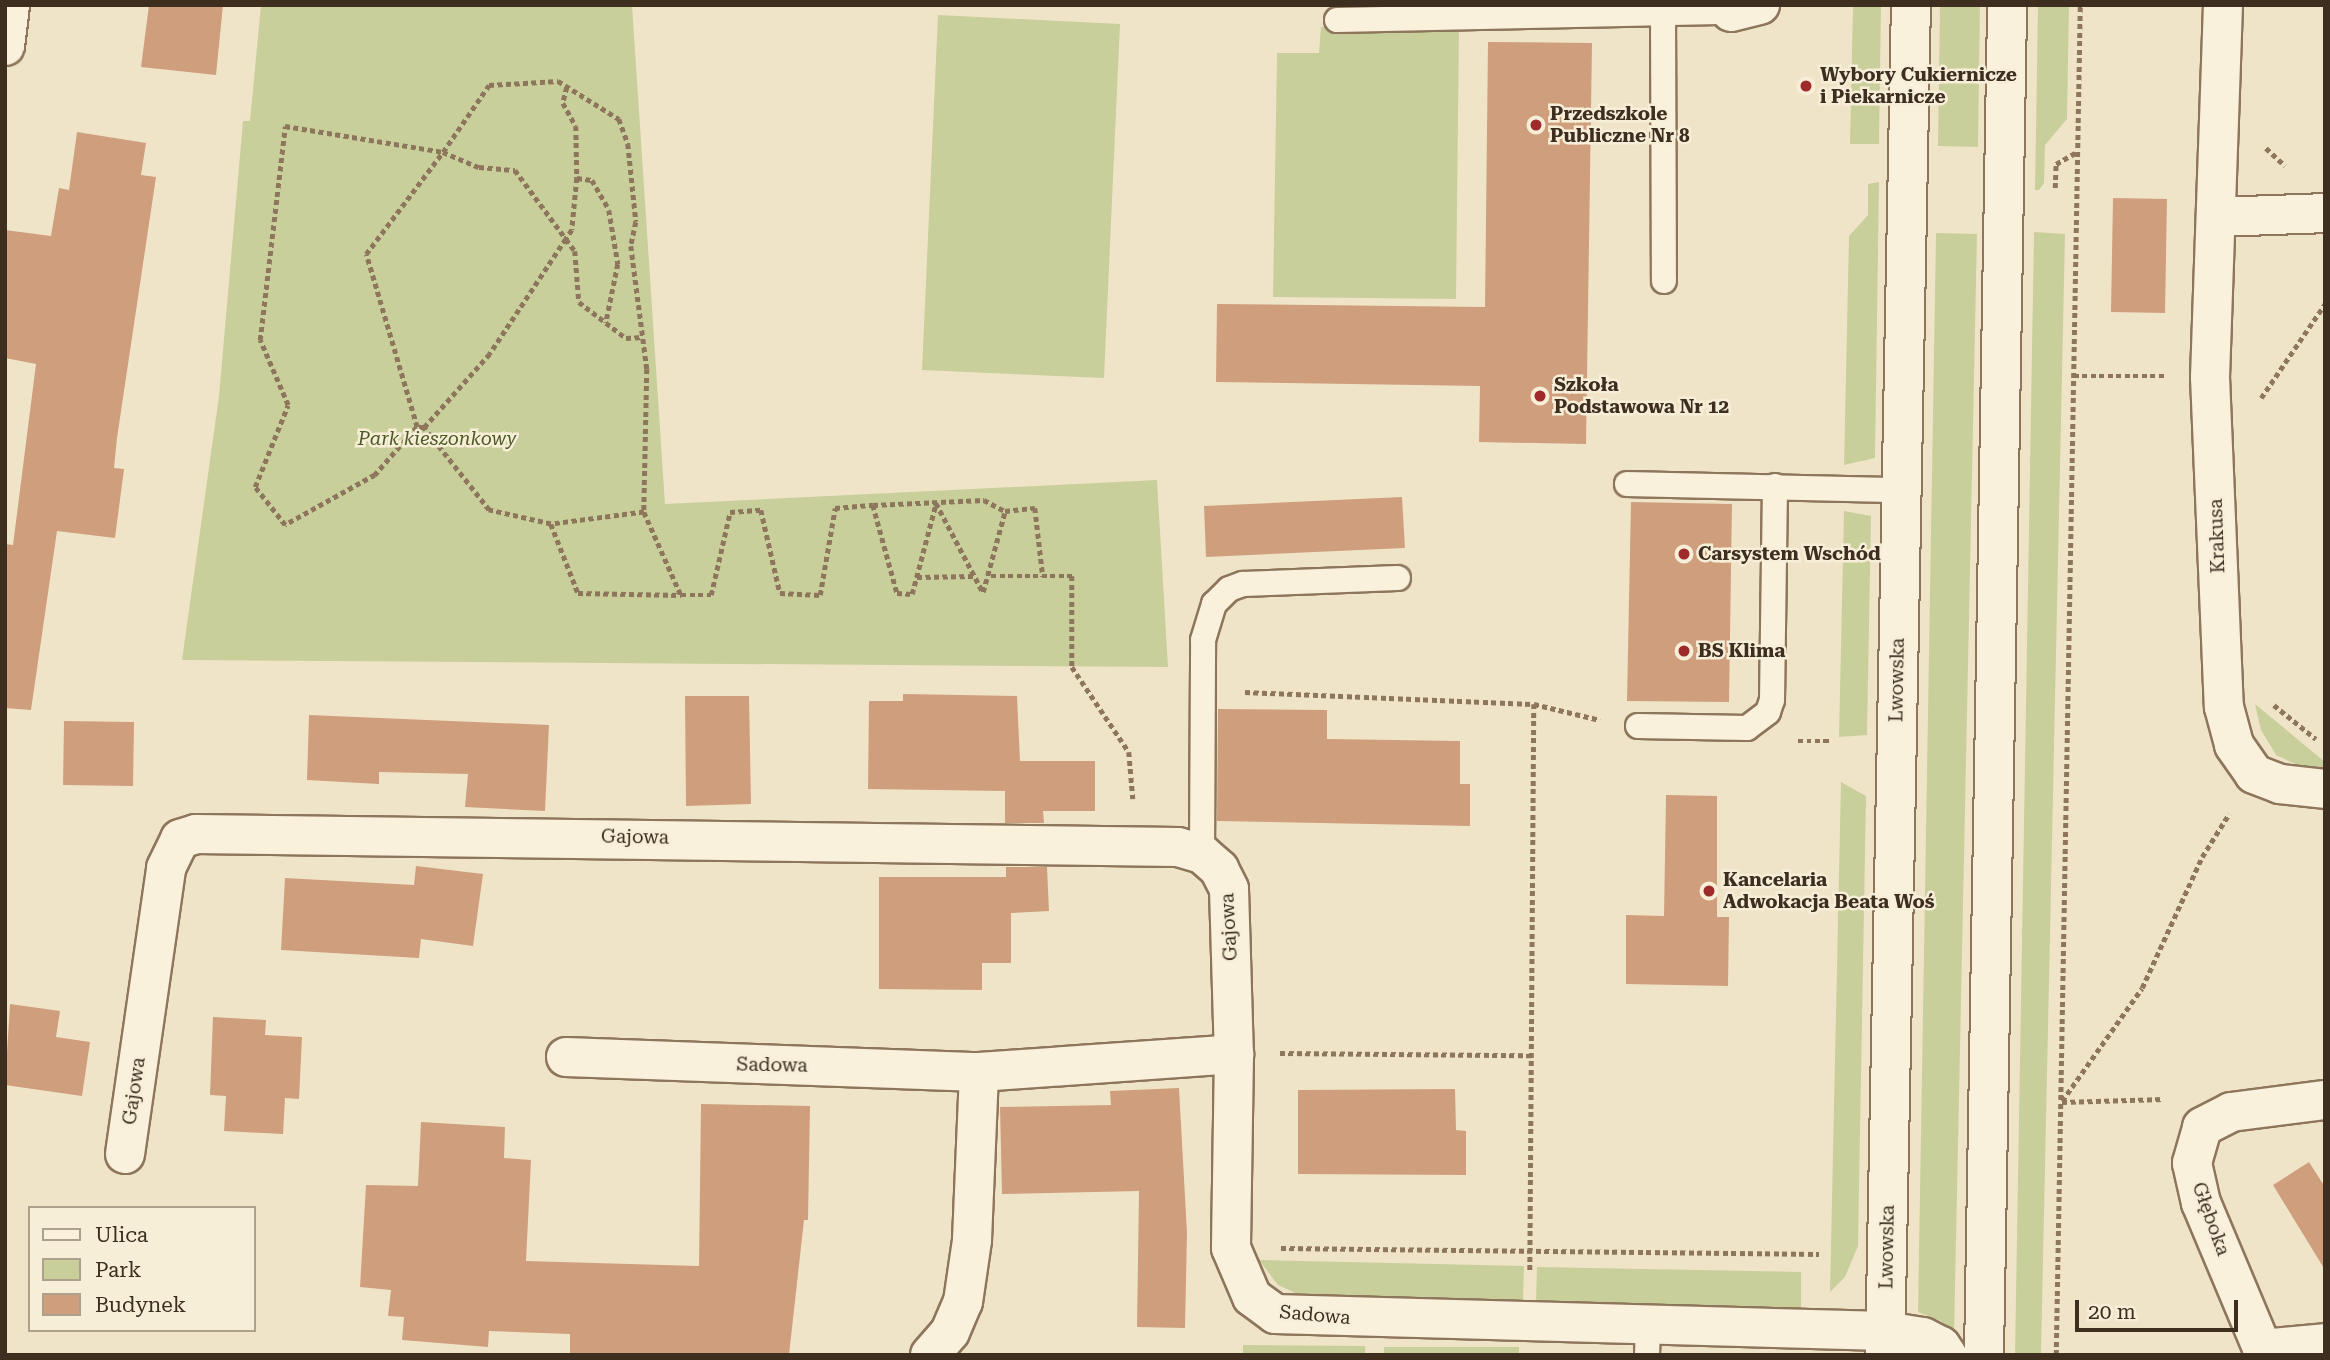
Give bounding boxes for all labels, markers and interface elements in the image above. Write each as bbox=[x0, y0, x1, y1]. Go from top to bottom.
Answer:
place label: Wybory Cukiernicze i Piekarnicze bbox=[1820, 64, 2017, 108]
marker: Wybory Cukiernicze i Piekarnicze bbox=[1798, 78, 1814, 94]
place label: Przedszkole Publiczne Nr 8 bbox=[1550, 103, 1690, 147]
marker: Przedszkole Publiczne Nr 8 bbox=[1528, 117, 1544, 133]
place label: Szkoła Podstawowa Nr 12 bbox=[1554, 374, 1729, 418]
marker: Szkoła Podstawowa Nr 12 bbox=[1532, 388, 1548, 404]
park label: Park kieszonkowy bbox=[358, 428, 516, 450]
street label: Krakusa bbox=[2204, 498, 2230, 574]
place label: Carsystem Wschód bbox=[1698, 543, 1881, 565]
marker: Carsystem Wschód bbox=[1676, 546, 1692, 562]
street label: Lwowska bbox=[1885, 638, 1909, 722]
place label: BS Klima bbox=[1698, 640, 1785, 662]
marker: BS Klima bbox=[1676, 643, 1692, 659]
street label: Gajowa bbox=[601, 825, 669, 849]
place label: Kancelaria Adwokacja Beata Woś bbox=[1723, 869, 1935, 913]
marker: Kancelaria Adwokacja Beata Woś bbox=[1701, 883, 1717, 899]
street label: Gajowa bbox=[1216, 892, 1242, 962]
street label: Sadowa bbox=[736, 1053, 808, 1077]
street label: Gajowa bbox=[118, 1056, 150, 1126]
street label: Głęboka bbox=[2187, 1179, 2235, 1259]
street label: Lwowska bbox=[1875, 1205, 1899, 1289]
legend bbox=[28, 1206, 256, 1332]
text: Ulica bbox=[95, 1223, 148, 1247]
text: Park bbox=[95, 1258, 141, 1282]
scale bar bbox=[2078, 1286, 2241, 1330]
text: Budynek bbox=[95, 1293, 186, 1317]
text: 20 m bbox=[2088, 1300, 2136, 1324]
street label: Sadowa bbox=[1279, 1301, 1351, 1329]

